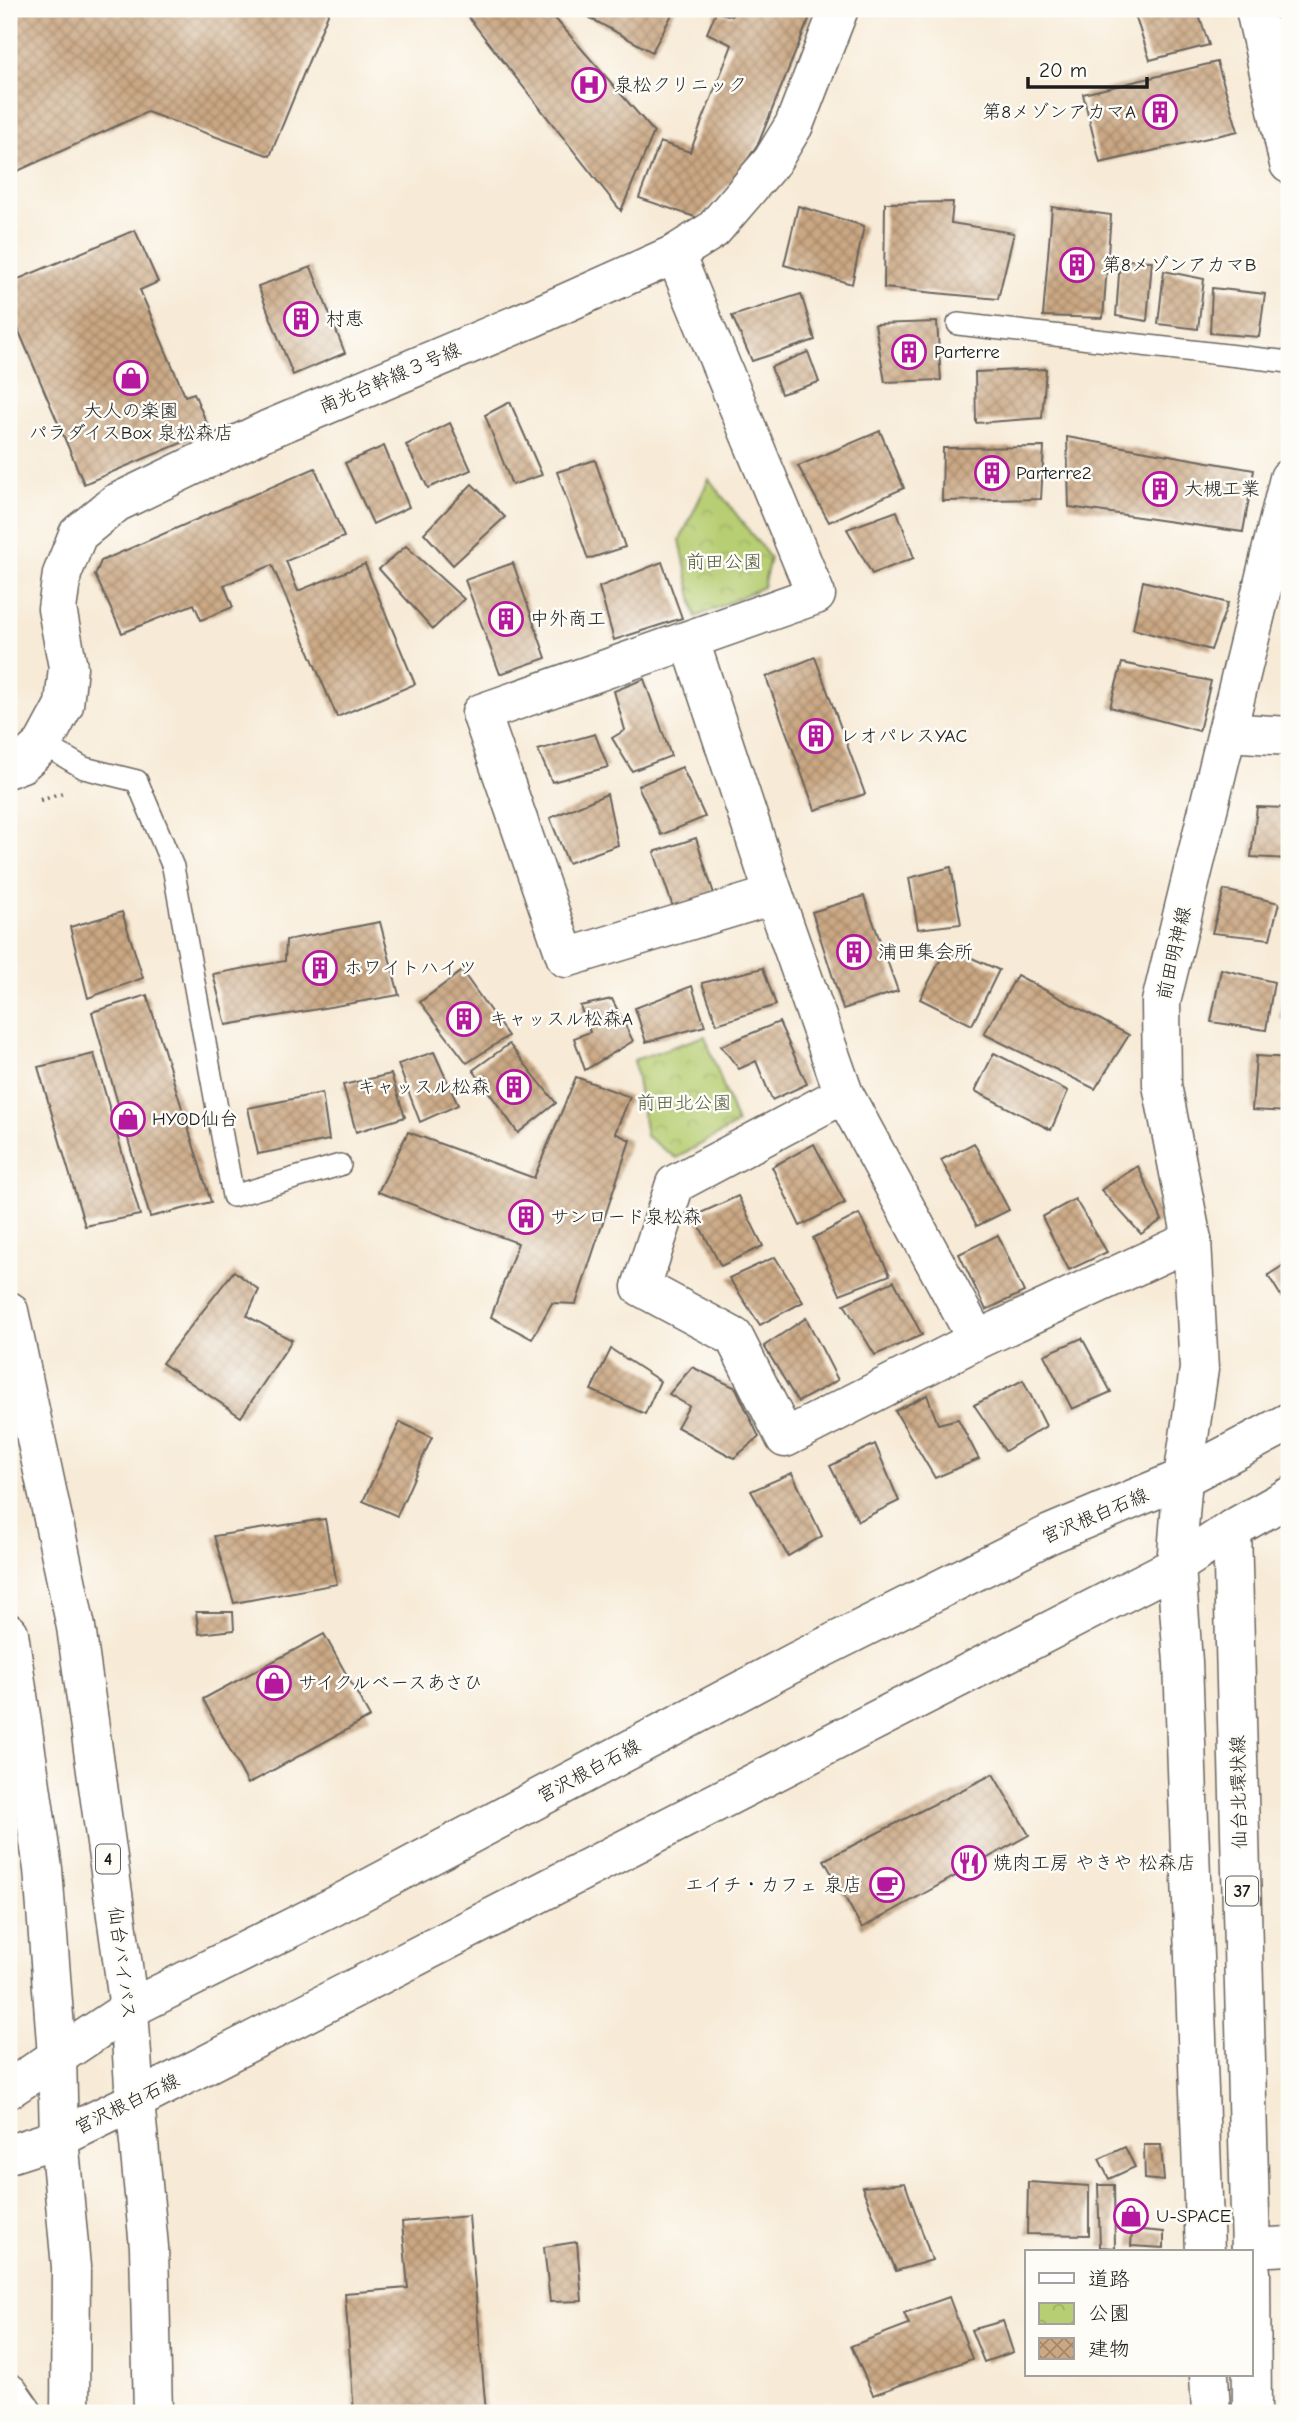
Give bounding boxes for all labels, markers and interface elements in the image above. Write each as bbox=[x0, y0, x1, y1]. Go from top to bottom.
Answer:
scale bar bbox=[1028, 46, 1148, 90]
text: 20 m bbox=[1039, 58, 1087, 82]
hospital icon: 泉松クリニック bbox=[570, 66, 608, 104]
place label: 泉松クリニック bbox=[614, 74, 747, 96]
building icon: 第8メゾンアカマA bbox=[1141, 93, 1179, 131]
place label: 第8メゾンアカマA bbox=[982, 101, 1136, 123]
building icon: 第8メゾンアカマB bbox=[1058, 246, 1096, 284]
place label: 第8メゾンアカマB bbox=[1102, 254, 1257, 276]
building icon: 村恵 bbox=[282, 300, 320, 338]
place label: 村恵 bbox=[326, 308, 364, 330]
building icon: Parterre bbox=[890, 333, 928, 371]
street label: 南光台幹線３号線 bbox=[316, 338, 464, 418]
place label: Parterre bbox=[934, 341, 1000, 363]
shop icon: 大人の楽園 パラダイスBox 泉松森店 bbox=[112, 359, 150, 397]
place label: 大人の楽園 パラダイスBox 泉松森店 bbox=[28, 400, 234, 444]
building icon: Parterre2 bbox=[973, 454, 1011, 492]
place label: Parterre2 bbox=[1016, 462, 1092, 484]
building icon: 大槻工業 bbox=[1141, 470, 1179, 508]
place label: 大槻工業 bbox=[1184, 478, 1260, 500]
park label: 前田公園 bbox=[686, 551, 762, 573]
building icon: 中外商工 bbox=[487, 600, 525, 638]
place label: 中外商工 bbox=[530, 608, 606, 630]
building icon: レオパレスYAC bbox=[797, 717, 835, 755]
place label: レオパレスYAC bbox=[840, 725, 968, 747]
street label: 前田明神線 bbox=[1153, 904, 1195, 1002]
building icon: 浦田集会所 bbox=[835, 933, 873, 971]
place label: 浦田集会所 bbox=[878, 941, 973, 963]
building icon: ホワイトハイツ bbox=[301, 949, 339, 987]
place label: ホワイトハイツ bbox=[344, 957, 477, 979]
building icon: キャッスル松森A bbox=[445, 1000, 483, 1038]
place label: キャッスル松森A bbox=[489, 1008, 633, 1030]
building icon: キャッスル松森 bbox=[495, 1068, 533, 1106]
place label: キャッスル松森 bbox=[357, 1076, 490, 1098]
park label: 前田北公園 bbox=[636, 1092, 732, 1114]
shop icon: HYOD仙台 bbox=[109, 1100, 147, 1138]
place label: HYOD仙台 bbox=[152, 1108, 238, 1130]
building icon: サンロード泉松森 bbox=[507, 1198, 545, 1236]
place label: サンロード泉松森 bbox=[550, 1206, 702, 1228]
street label: 宮沢根白石線 bbox=[1038, 1484, 1152, 1548]
shop icon: サイクルベースあさひ bbox=[255, 1664, 293, 1702]
place label: サイクルベースあさひ bbox=[298, 1672, 483, 1694]
street label: 宮沢根白石線 bbox=[534, 1735, 644, 1807]
street label: 仙台北環状線 bbox=[1227, 1735, 1251, 1849]
road number: 4 bbox=[96, 1844, 120, 1873]
restaurant icon: 焼肉工房 やきや 松森店 bbox=[950, 1844, 988, 1882]
place label: 焼肉工房 やきや 松森店 bbox=[993, 1852, 1196, 1874]
cafe icon: エイチ・カフェ 泉店 bbox=[868, 1866, 906, 1904]
place label: エイチ・カフェ 泉店 bbox=[685, 1874, 862, 1896]
road number: 37 bbox=[1226, 1877, 1258, 1906]
street label: 仙台バイパス bbox=[104, 1905, 140, 2021]
street label: 宮沢根白石線 bbox=[71, 2069, 183, 2139]
shop icon: U-SPACE bbox=[1112, 2197, 1150, 2235]
place label: U-SPACE bbox=[1156, 2205, 1231, 2227]
legend bbox=[1025, 2250, 1252, 2376]
text: 道路 bbox=[1088, 2267, 1130, 2291]
text: 公園 bbox=[1088, 2301, 1130, 2325]
text: 建物 bbox=[1088, 2337, 1130, 2361]

